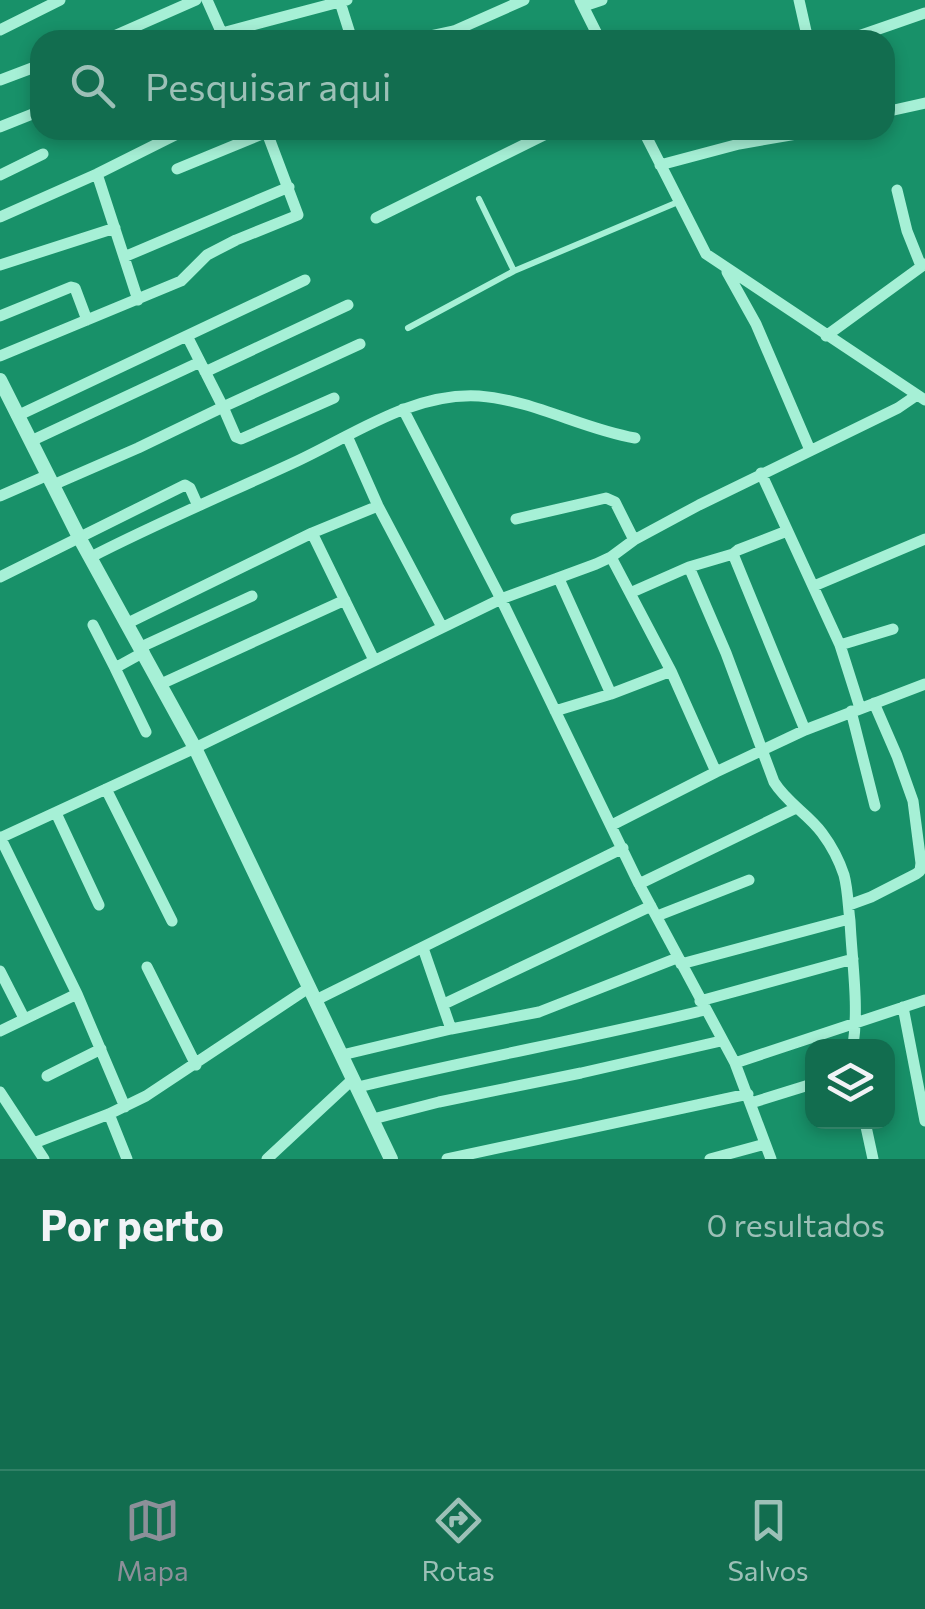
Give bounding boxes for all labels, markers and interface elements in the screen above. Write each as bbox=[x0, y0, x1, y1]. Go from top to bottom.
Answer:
search box bbox=[30, 30, 895, 140]
icon: search bbox=[65, 58, 120, 113]
text: Pesquisar aqui bbox=[145, 62, 391, 109]
map controls bbox=[805, 1039, 895, 1129]
button: layers bbox=[805, 1039, 895, 1129]
text: Por perto bbox=[40, 1198, 224, 1250]
text: 0 resultados bbox=[707, 1204, 885, 1244]
tab: Mapa bbox=[116, 1493, 189, 1587]
tab: Rotas bbox=[421, 1493, 495, 1587]
tab: Salvos bbox=[727, 1493, 809, 1587]

